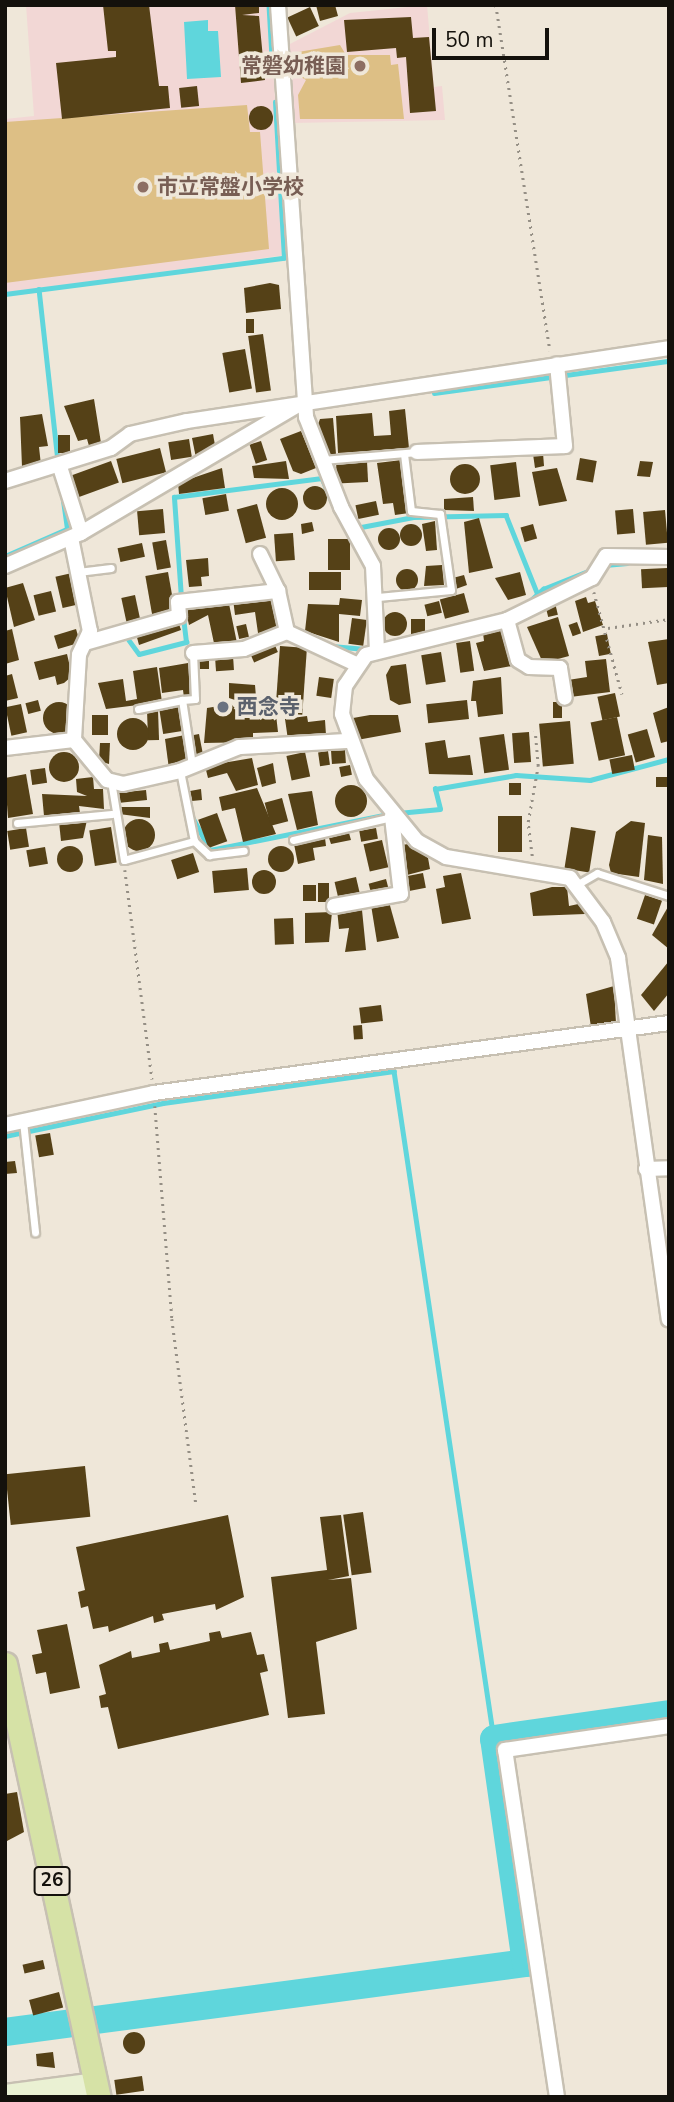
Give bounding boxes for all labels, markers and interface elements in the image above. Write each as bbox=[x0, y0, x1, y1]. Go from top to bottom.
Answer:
scale bar bbox=[436, 14, 553, 58]
text: 50 m bbox=[445, 26, 494, 54]
place label: 常磐幼稚園 bbox=[241, 53, 346, 79]
marker: 常磐幼稚園 bbox=[352, 58, 368, 74]
place label: 市立常盤小学校 bbox=[157, 174, 304, 200]
marker: 市立常盤小学校 bbox=[135, 179, 151, 195]
place label: 西念寺 bbox=[237, 694, 300, 720]
marker: 西念寺 bbox=[215, 699, 231, 715]
road number: 26 bbox=[33, 1866, 71, 1896]

